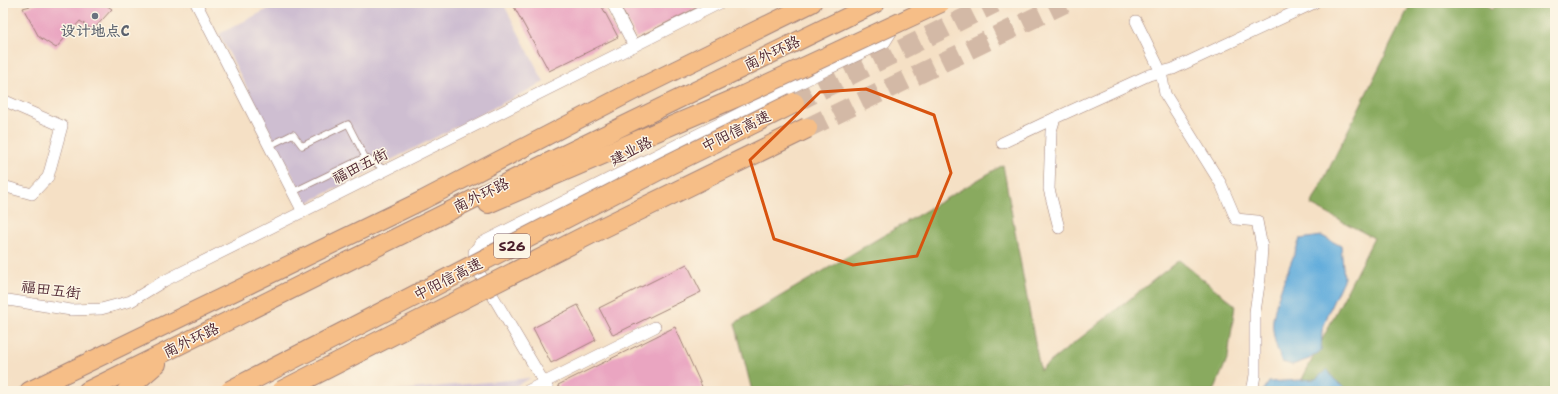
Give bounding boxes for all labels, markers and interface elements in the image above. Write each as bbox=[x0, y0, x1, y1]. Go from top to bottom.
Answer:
marker: 设计地点C bbox=[90, 11, 100, 21]
place label: 设计地点C bbox=[60, 21, 130, 41]
street label: 南外环路 bbox=[741, 31, 803, 75]
street label: 中阳信高速 bbox=[698, 106, 774, 156]
street label: 建业路 bbox=[606, 132, 656, 170]
street label: 福田五街 bbox=[329, 143, 391, 189]
street label: 南外环路 bbox=[450, 173, 512, 217]
road number: S26 bbox=[494, 234, 530, 258]
street label: 中阳信高速 bbox=[410, 253, 486, 305]
street label: 福田五街 bbox=[20, 276, 82, 304]
street label: 南外环路 bbox=[160, 318, 222, 362]

